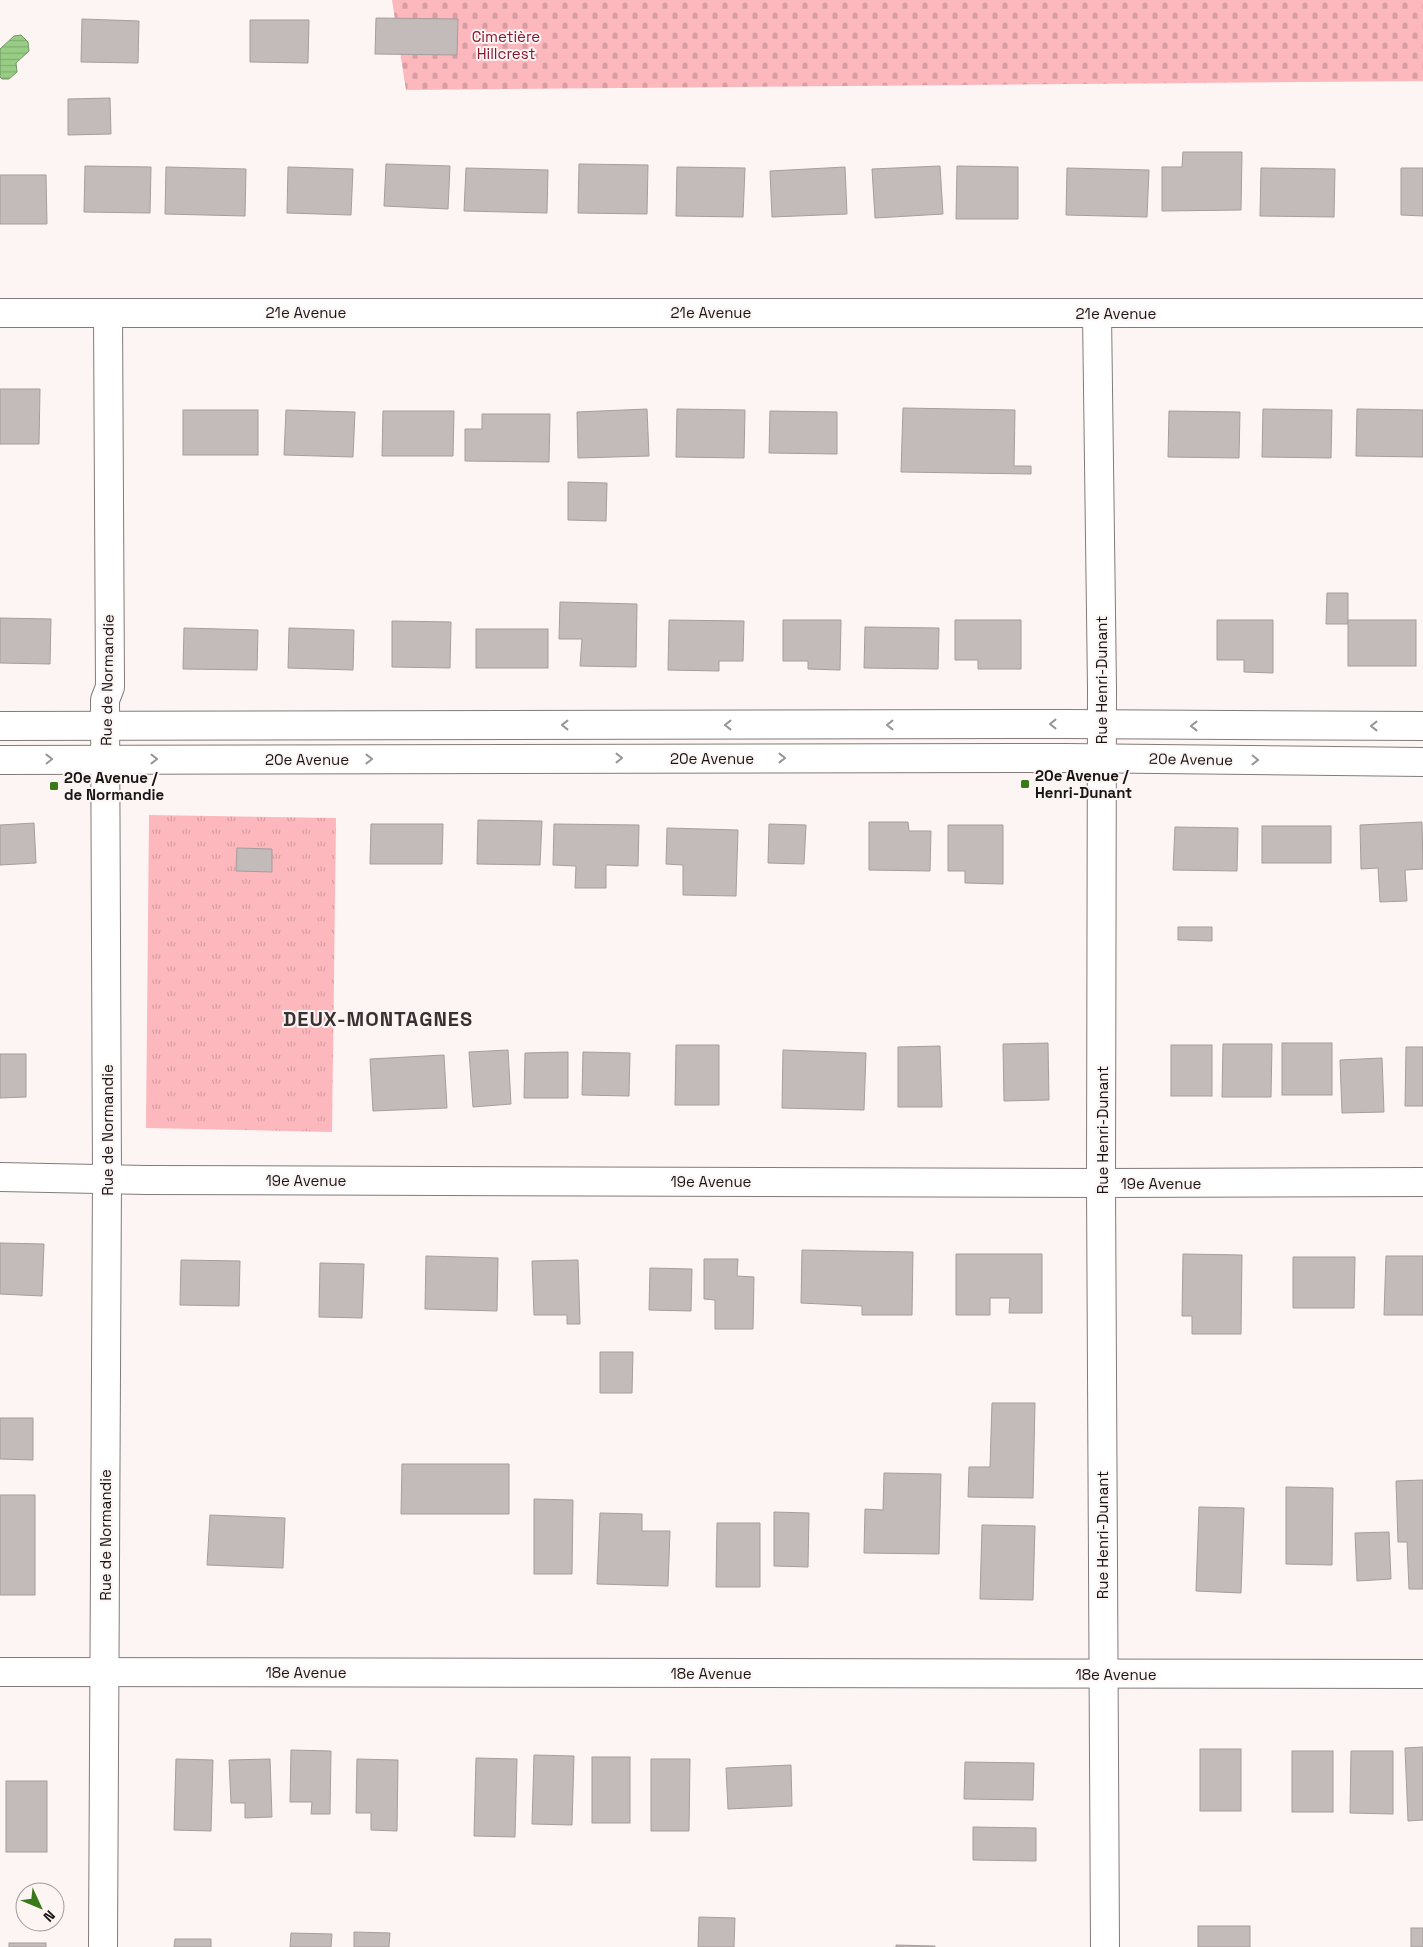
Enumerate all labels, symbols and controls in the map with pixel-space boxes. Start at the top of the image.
park label: Cimetière Hillcrest [472,27,540,63]
street label: 21e Avenue [266,303,347,322]
street label: 21e Avenue [671,303,752,322]
street label: 21e Avenue [1076,304,1157,323]
street label: Rue de Normandie [96,614,118,746]
street label: Rue Henri-Dunant [1092,616,1111,744]
one-way arrow [1048,719,1056,729]
one-way arrow [561,720,568,730]
one-way arrow [723,720,731,730]
one-way arrow [886,720,894,730]
one-way arrow [1190,721,1198,731]
one-way arrow [1370,721,1378,731]
street label: 20e Avenue [670,749,754,768]
street label: 20e Avenue [1149,749,1233,769]
street label: 20e Avenue [265,750,349,769]
one-way arrow [616,753,624,763]
one-way arrow [778,753,786,763]
one-way arrow [45,754,53,764]
one-way arrow [151,754,159,764]
one-way arrow [366,754,374,764]
one-way arrow [1252,755,1259,765]
place label: 20e Avenue / Henri-Dunant [1035,766,1132,802]
place label: 20e Avenue / de Normandie [64,768,164,804]
marker: 20e Avenue / Henri-Dunant [1019,778,1031,790]
marker: 20e Avenue / de Normandie [48,780,60,792]
district label: DEUX-MONTAGNES [283,1006,473,1032]
street label: Rue de Normandie [98,1064,117,1196]
street label: Rue Henri-Dunant [1093,1066,1112,1194]
street label: 19e Avenue [266,1171,347,1190]
street label: 19e Avenue [671,1172,752,1191]
street label: 19e Avenue [1121,1174,1202,1193]
street label: Rue de Normandie [96,1469,115,1601]
street label: Rue Henri-Dunant [1093,1471,1112,1599]
street label: 18e Avenue [265,1663,347,1682]
street label: 18e Avenue [670,1664,752,1683]
street label: 18e Avenue [1075,1665,1157,1684]
north arrow [15,1882,65,1932]
text: N [40,1906,59,1926]

